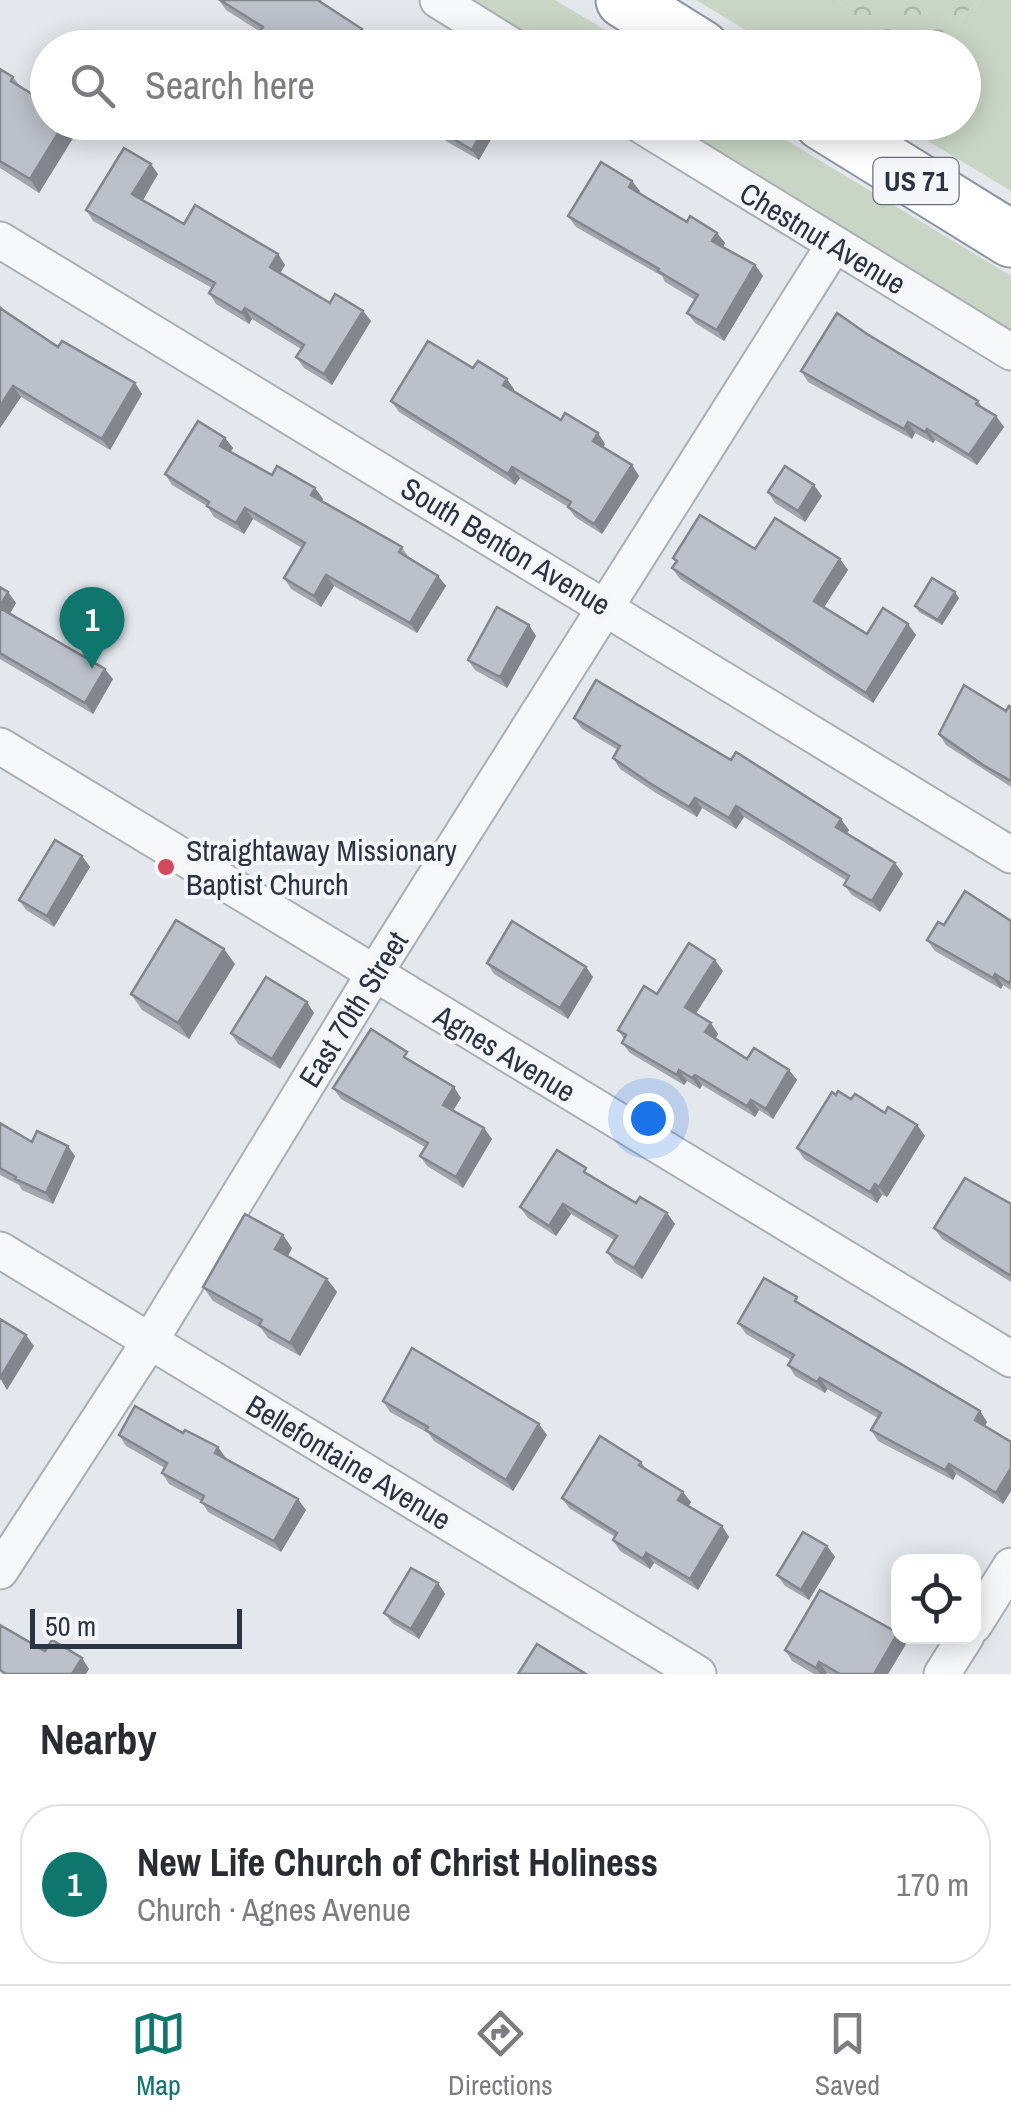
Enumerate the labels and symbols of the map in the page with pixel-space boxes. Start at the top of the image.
road number: US 71 [874,158,958,204]
street label: Chestnut Avenue [733,173,913,303]
street label: South Benton Avenue [394,468,618,624]
pin: 1 [59,586,124,669]
place label: Straightaway Missionary Baptist Church [186,830,457,904]
marker: Straightaway Missionary Baptist Church [155,856,177,878]
street label: East 70th Street [289,923,417,1094]
street label: Agnes Avenue [426,995,583,1111]
your location [623,1093,674,1144]
street label: Bellefontaine Avenue [239,1385,459,1539]
scale bar [30,1604,242,1648]

